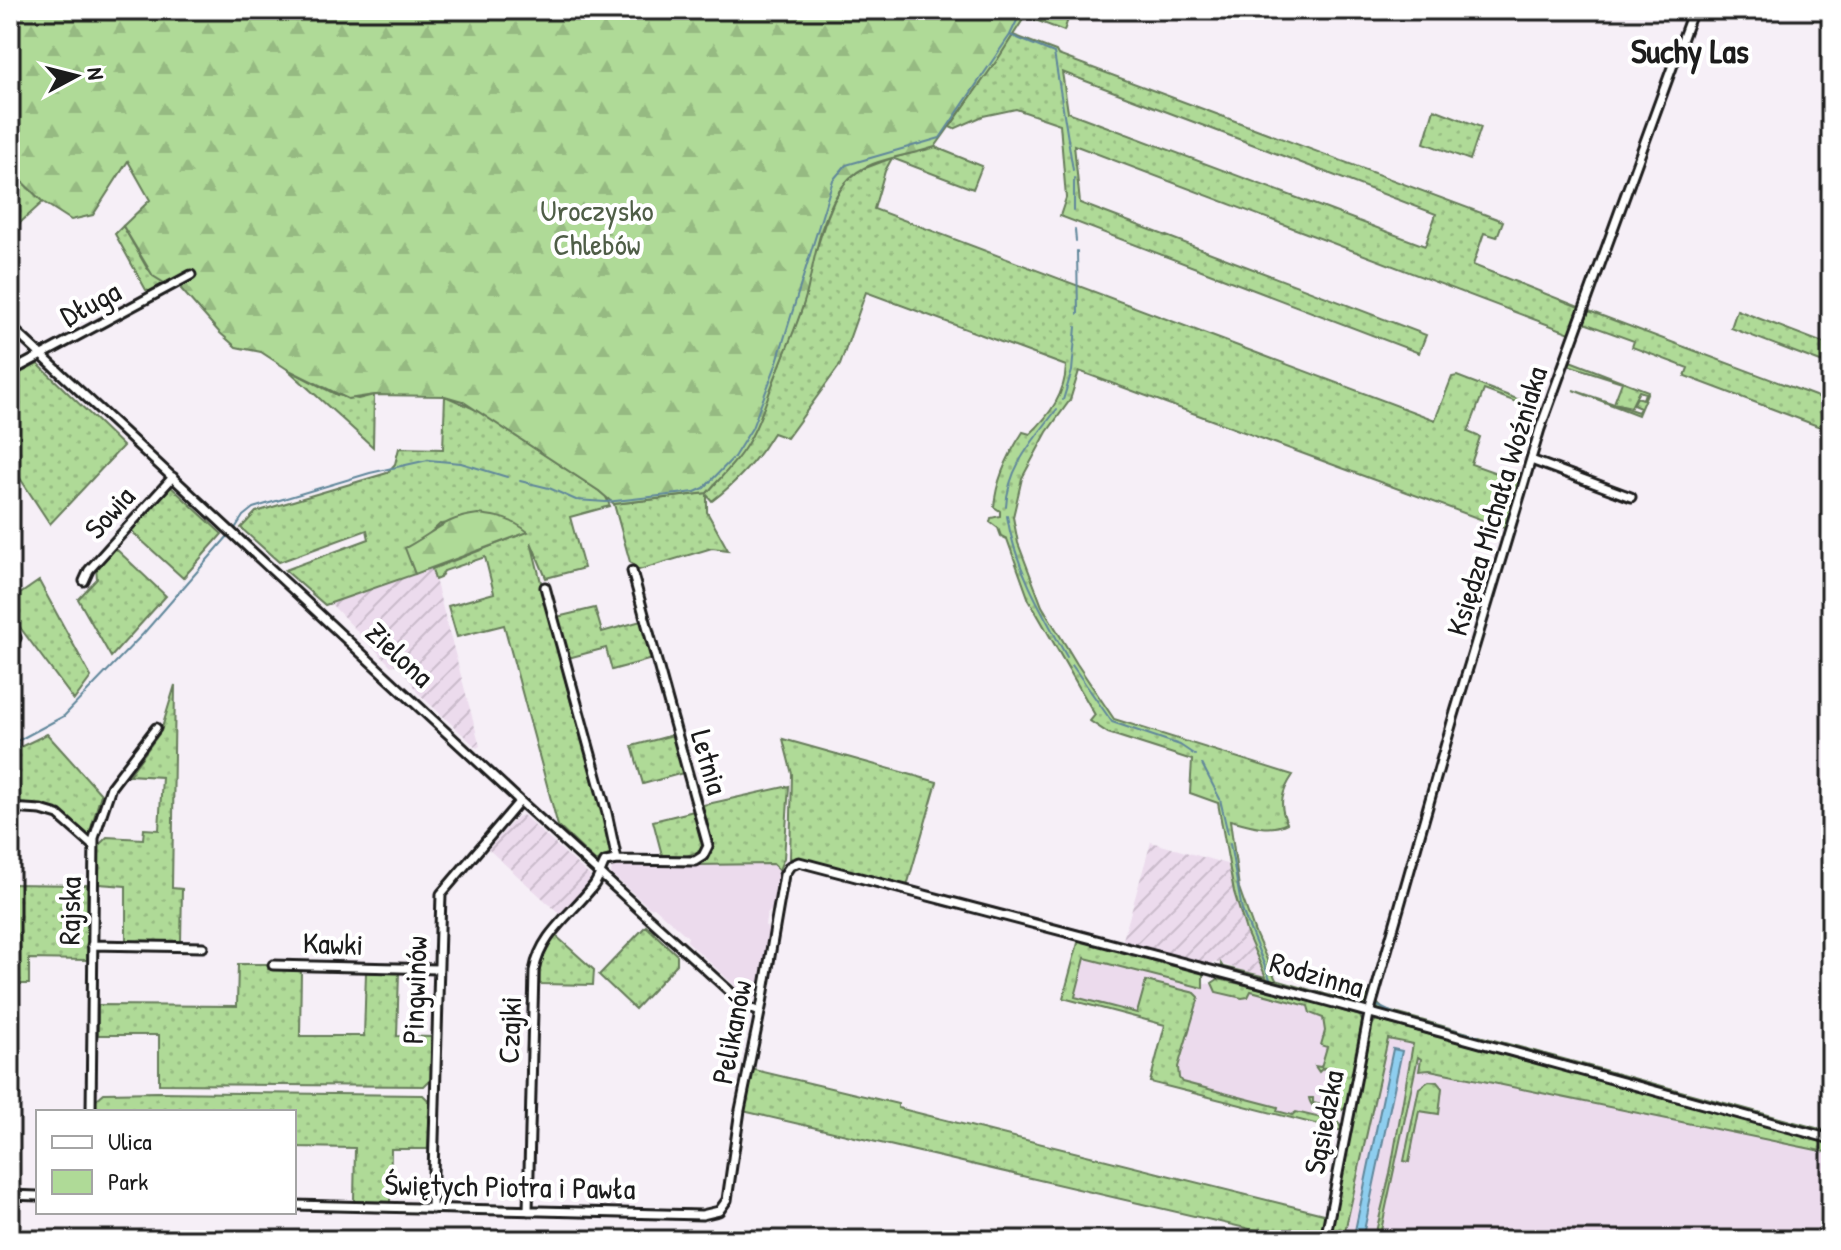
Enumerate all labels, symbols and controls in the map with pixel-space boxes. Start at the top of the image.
district label: Suchy Las [1631,28,1749,75]
north arrow [36,36,116,116]
text: N [80,66,111,81]
park label: Uroczysko Chlebów [540,190,654,264]
street label: Długa [53,270,127,335]
street label: Księdza Michała Woźniaka [1436,361,1556,640]
street label: Sowia [75,477,144,547]
street label: Zielona [357,612,443,696]
street label: Letnia [682,725,738,799]
street label: Rajska [48,876,90,945]
street label: Kawki [302,922,364,964]
street label: Pingwinów [392,935,436,1045]
street label: Rodzinna [1265,942,1369,1006]
street label: Pelikanów [701,977,761,1087]
street label: Czajki [488,996,530,1064]
street label: Sąsiedzka [1293,1067,1353,1177]
legend [36,1110,296,1214]
text: Ulica [108,1125,152,1157]
street label: Świętych Piotra i Pawła [384,1164,636,1208]
text: Park [108,1165,148,1197]

